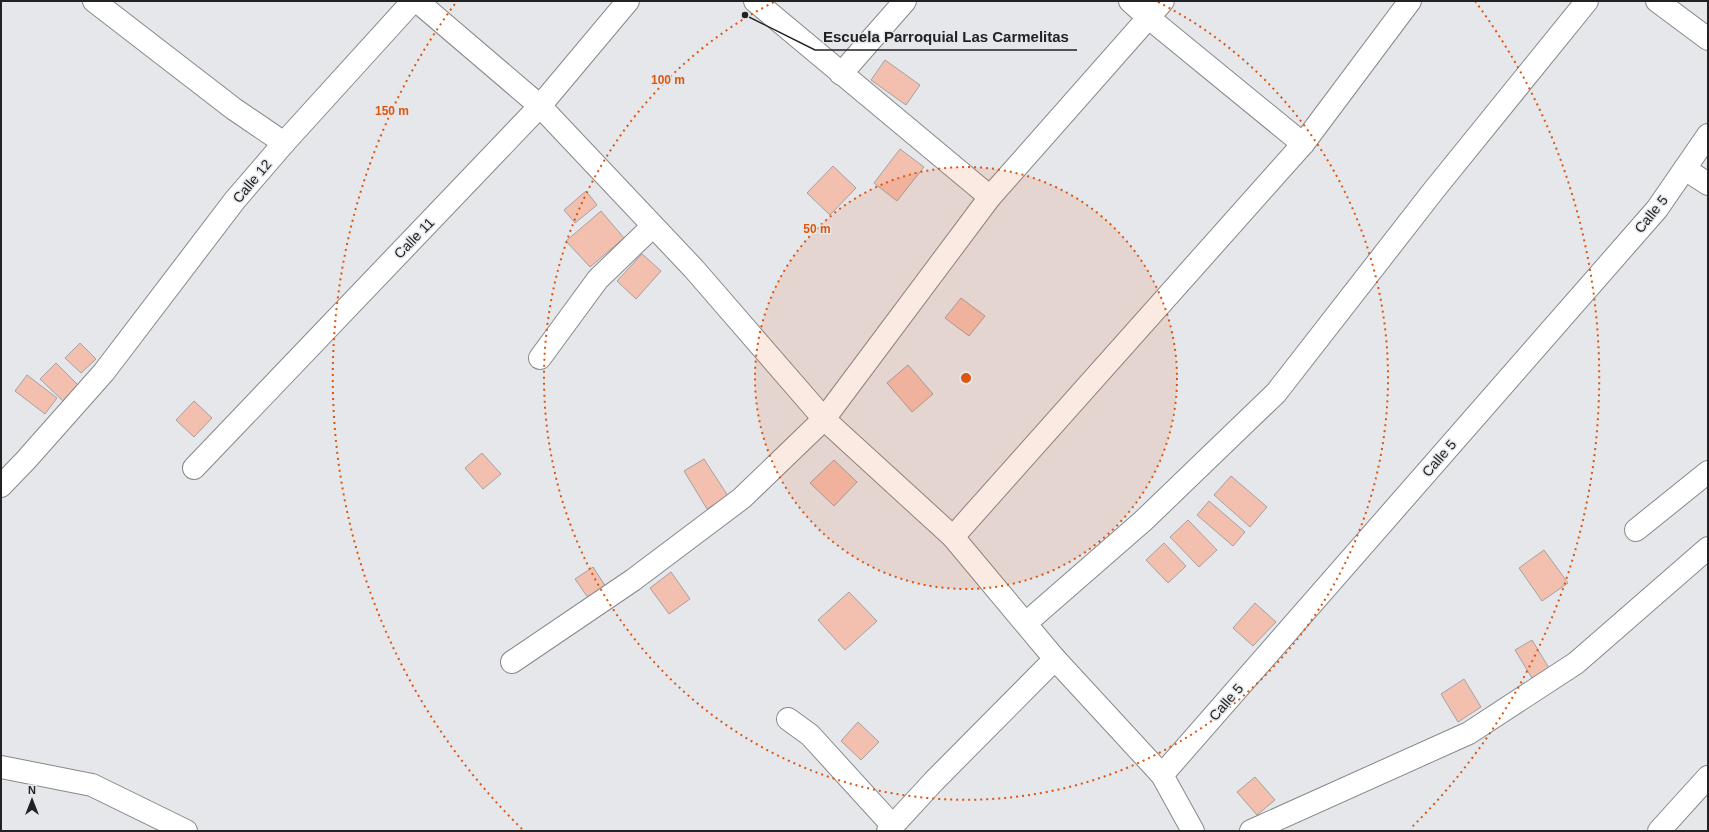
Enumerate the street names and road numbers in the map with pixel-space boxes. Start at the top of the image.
street label: Calle 12 [229,156,275,206]
street label: Calle 5 [1631,192,1671,236]
street label: Calle 11 [391,214,437,262]
street label: Calle 5 [1419,436,1459,480]
street label: Calle 5 [1206,680,1246,724]

